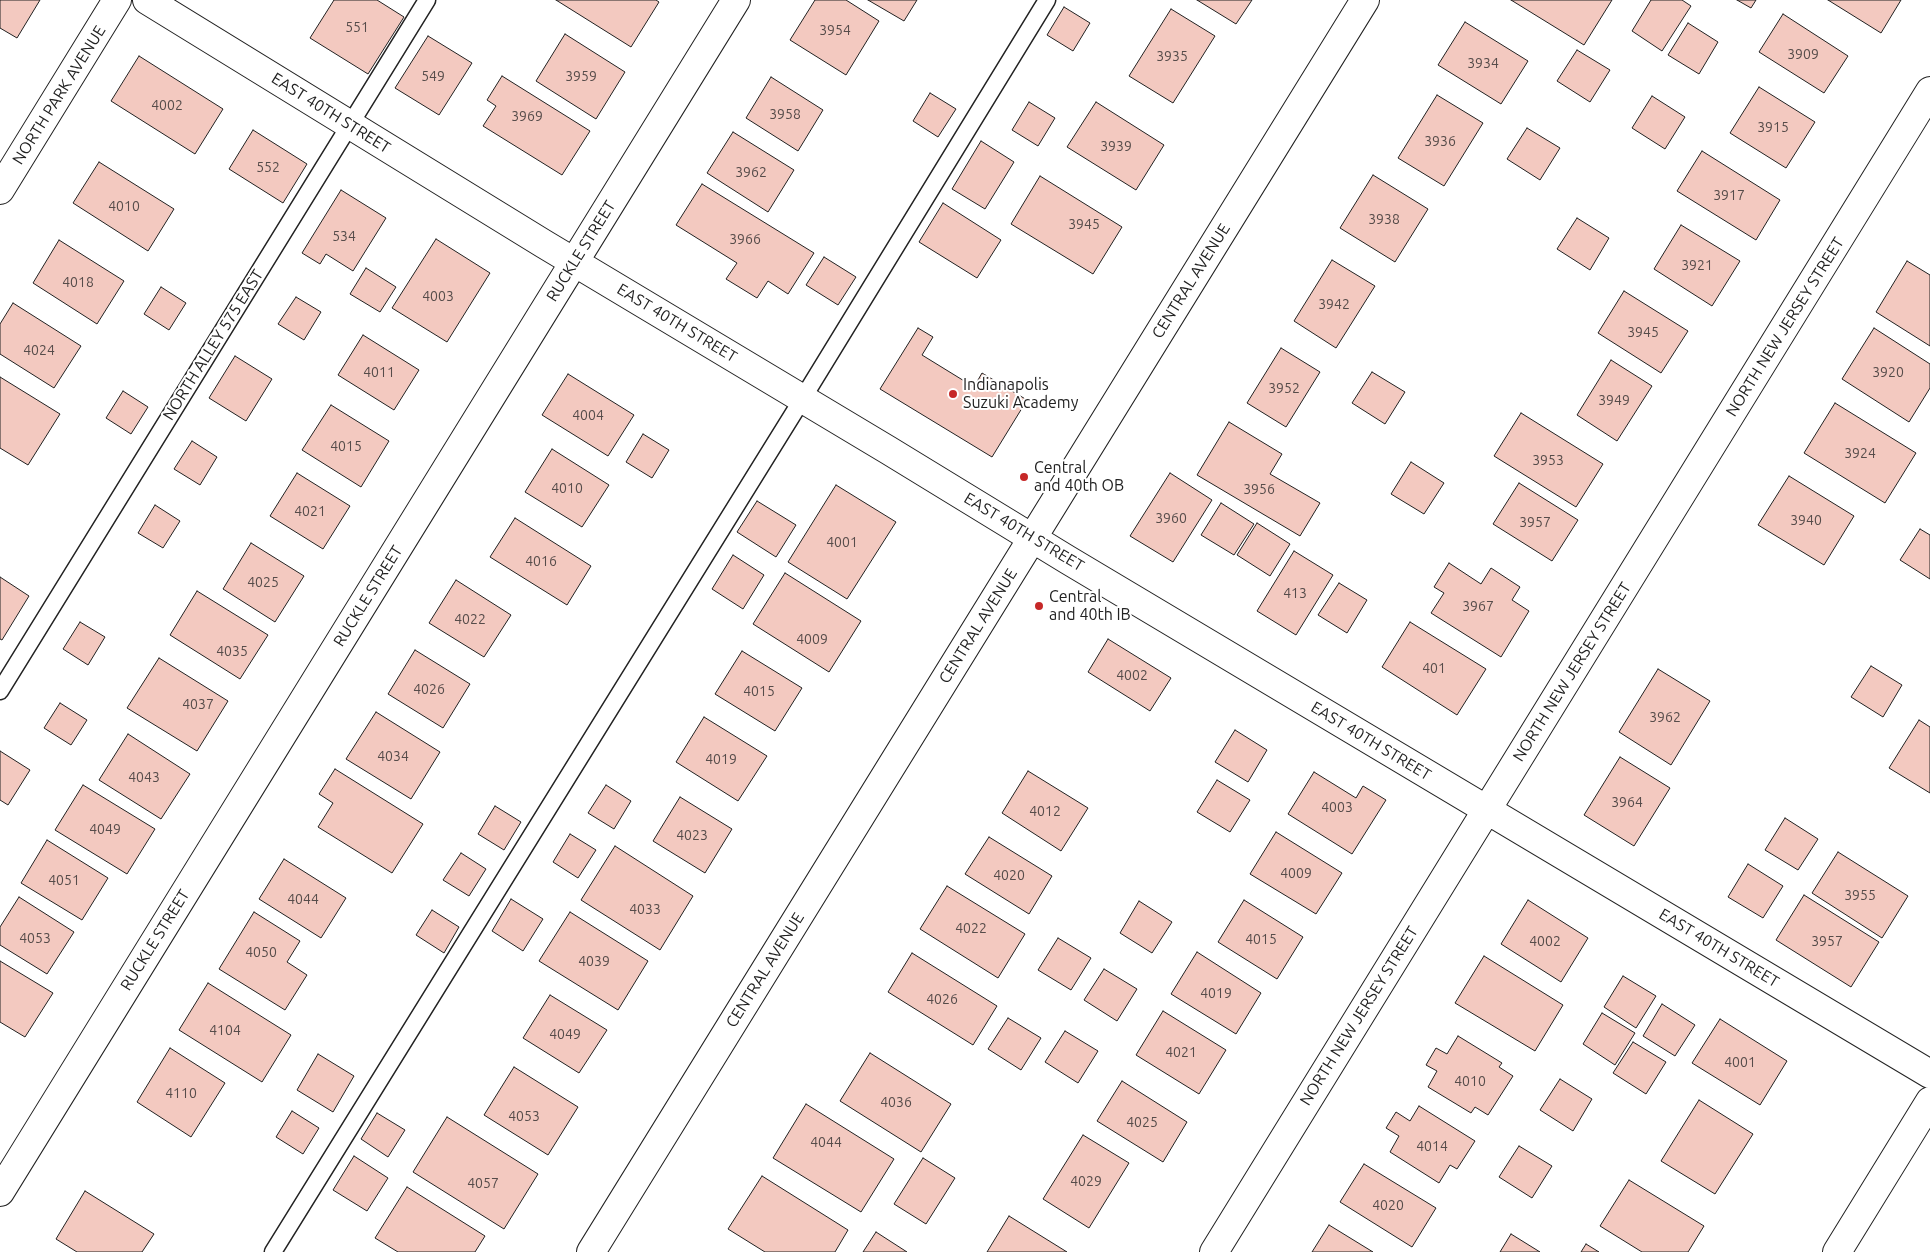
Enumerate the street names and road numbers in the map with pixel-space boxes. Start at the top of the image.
street label: NORTH PARK AVENUE [8,22,110,168]
street label: EAST 40TH STREET [268,69,394,157]
street label: RUCKLE STREET [542,197,620,305]
street label: CENTRAL AVENUE [1148,220,1234,342]
street label: NORTH NEW JERSEY STREET [1722,234,1848,420]
street label: NORTH ALLEY 575 EAST [159,266,267,424]
street label: EAST 40TH STREET [614,280,740,366]
street label: EAST 40TH STREET [961,489,1087,575]
street label: RUCKLE STREET [329,542,407,650]
street label: CENTRAL AVENUE [935,565,1021,687]
street label: NORTH NEW JERSEY STREET [1509,579,1635,765]
street label: EAST 40TH STREET [1308,698,1434,784]
street label: RUCKLE STREET [116,886,194,994]
street label: EAST 40TH STREET [1656,905,1782,991]
street label: CENTRAL AVENUE [722,909,808,1031]
street label: NORTH NEW JERSEY STREET [1296,923,1422,1109]

